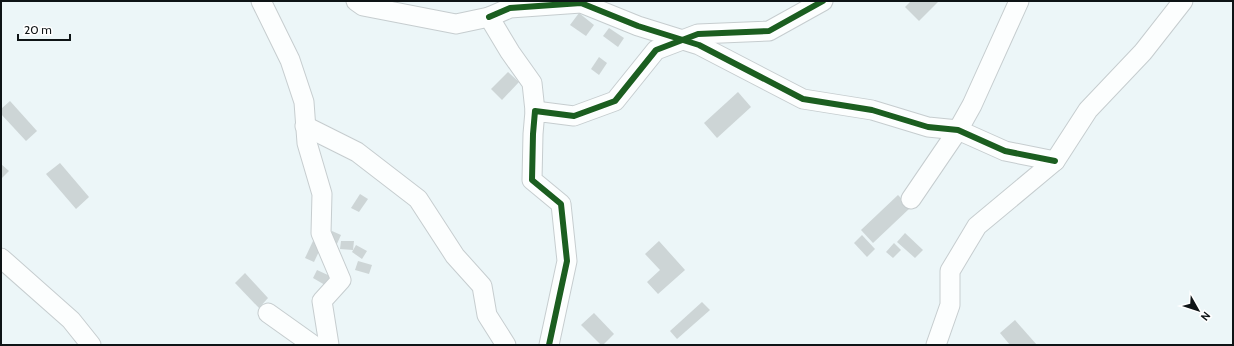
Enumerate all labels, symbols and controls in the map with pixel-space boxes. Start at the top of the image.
scale bar [18,16,70,42]
text: 20 m [24,22,52,37]
north arrow [1178,290,1218,330]
text: N [1198,309,1214,324]

